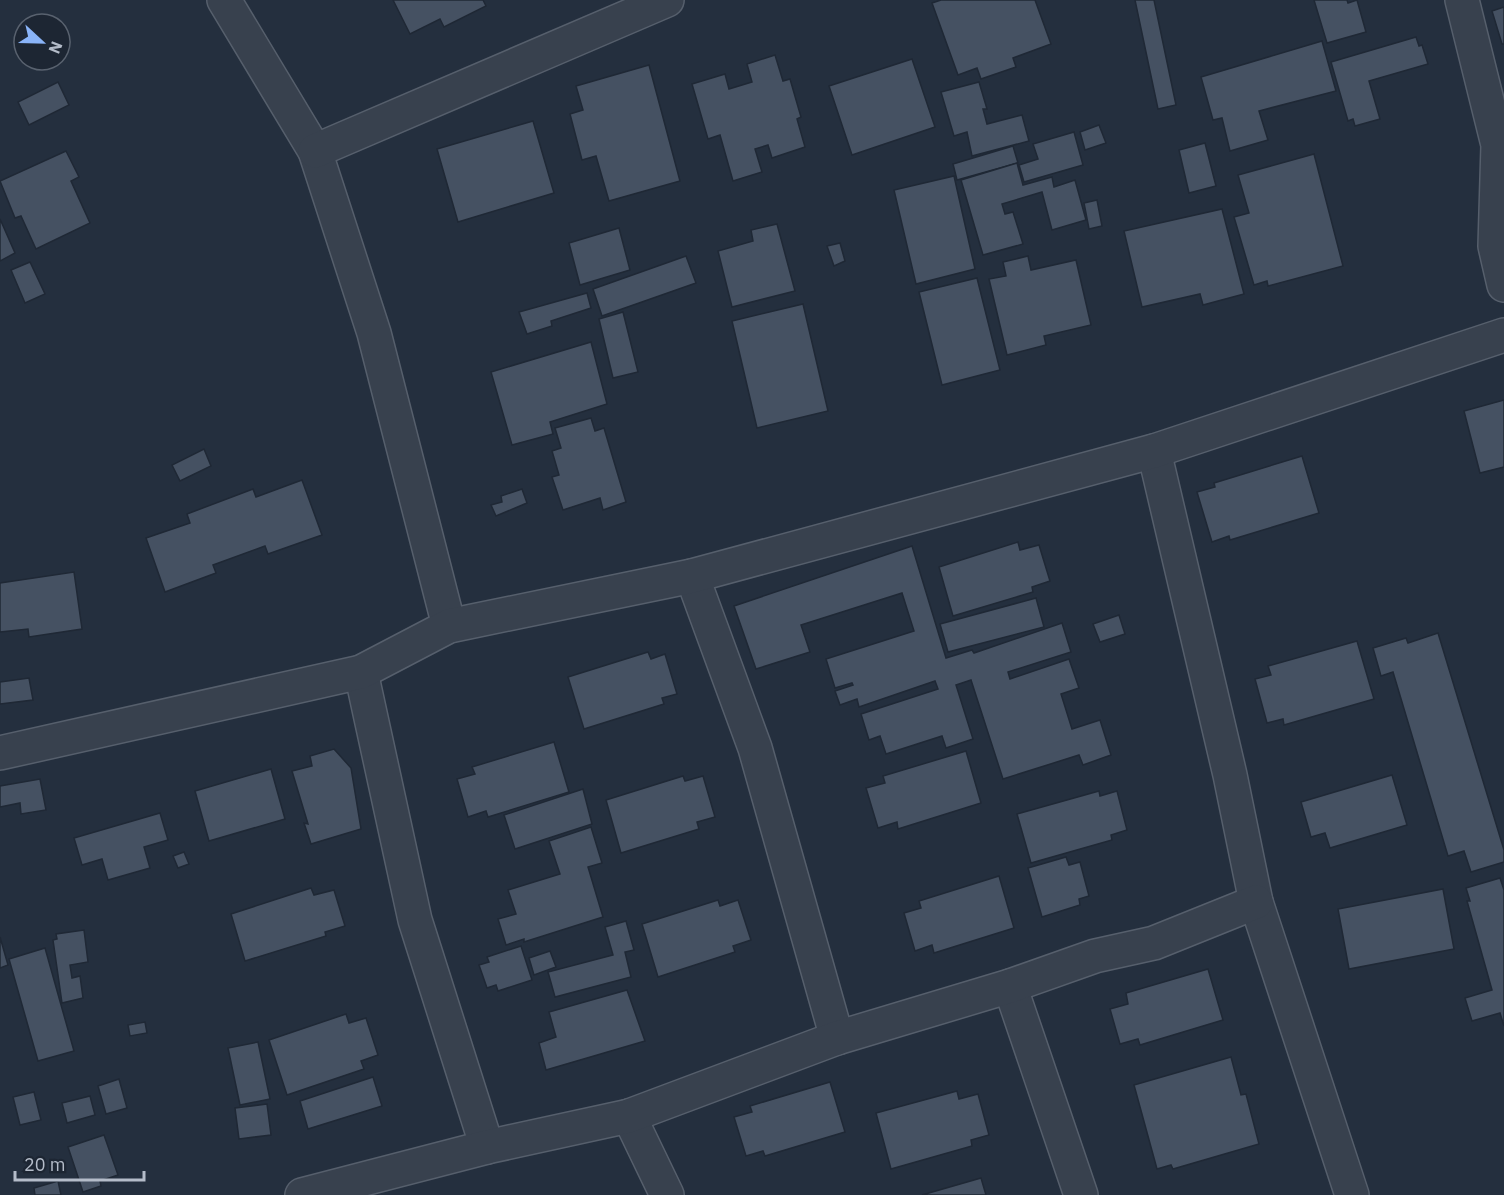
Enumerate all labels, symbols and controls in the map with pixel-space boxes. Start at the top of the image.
north arrow [12,12,72,72]
text: N [44,38,67,57]
scale bar [15,1144,144,1182]
text: 20 m [24,1153,66,1176]

